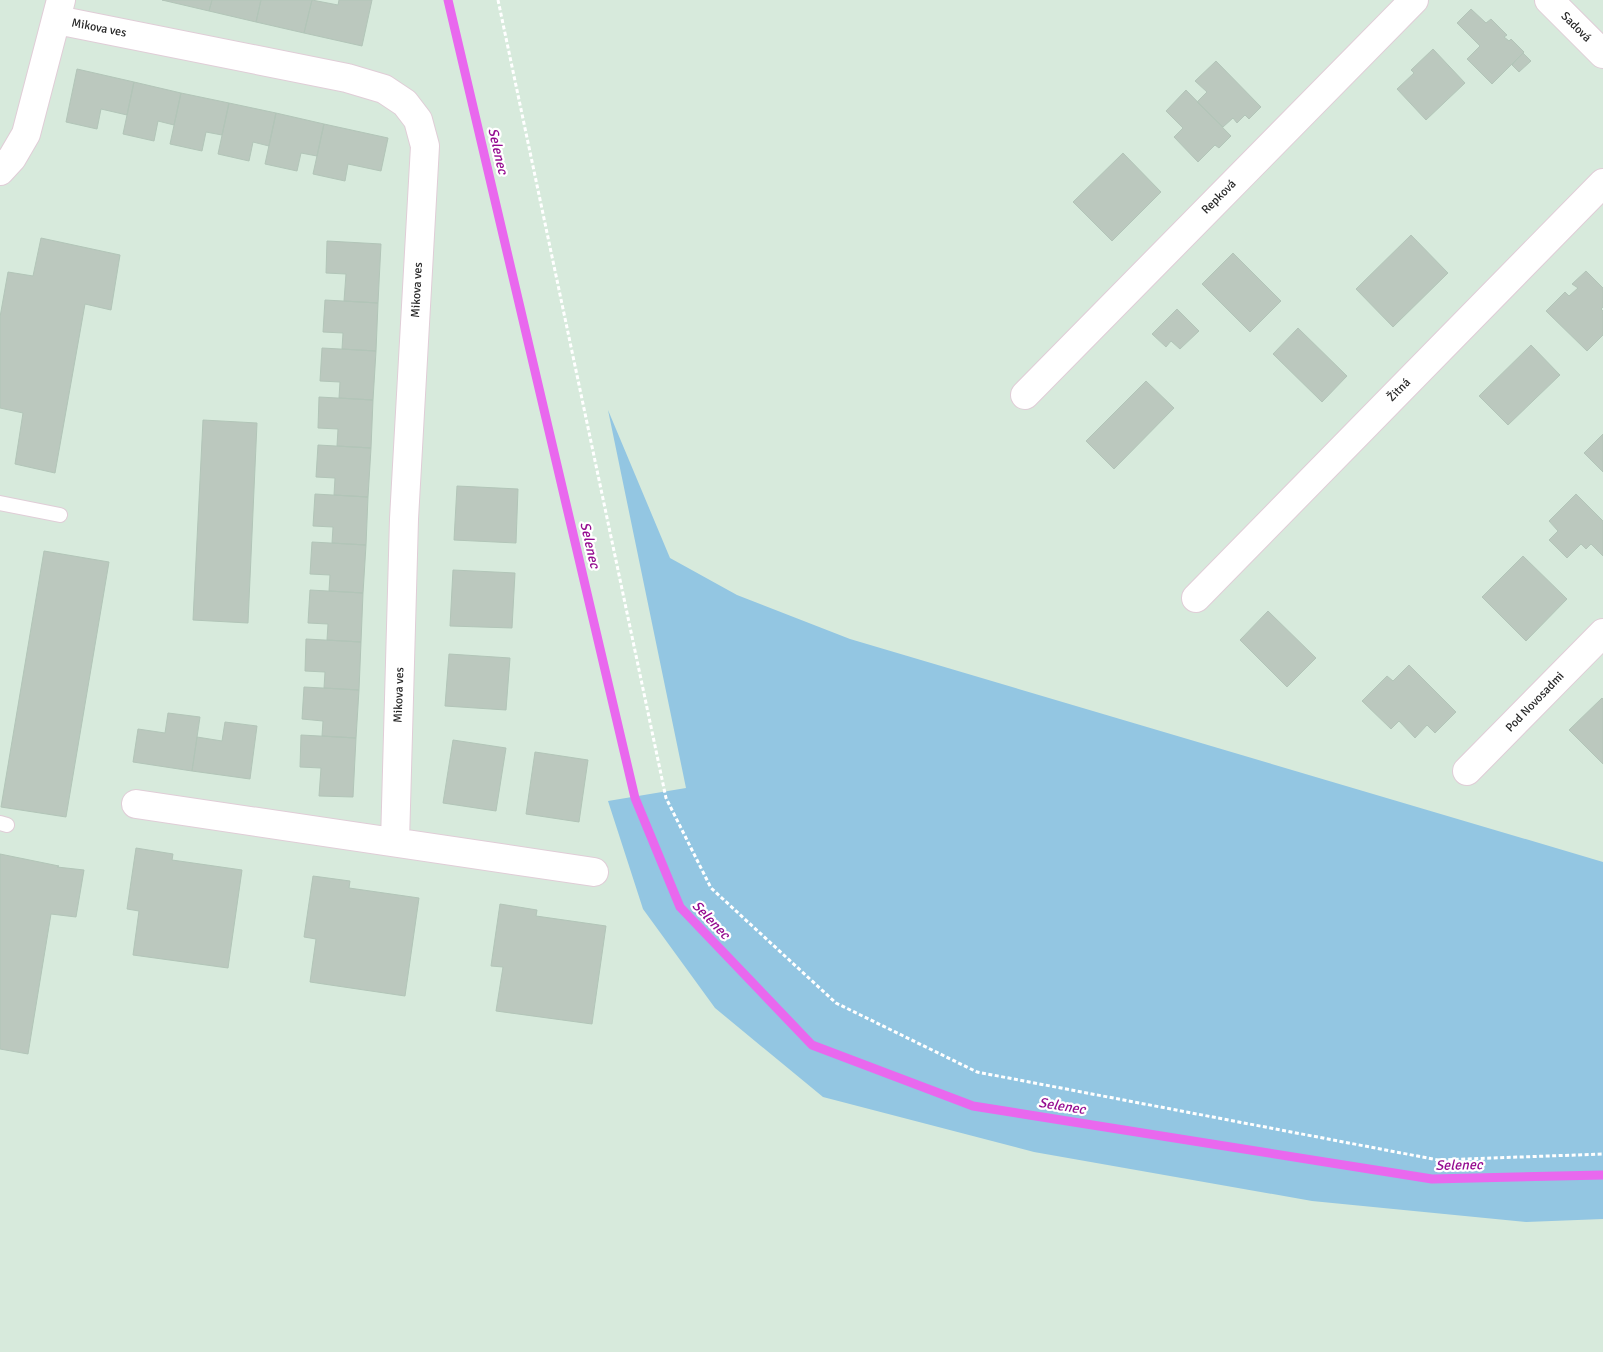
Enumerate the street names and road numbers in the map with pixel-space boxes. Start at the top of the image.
street label: Sadová [1558,9,1594,45]
street label: Mikova ves [70,15,128,41]
street label: Repková [1199,177,1239,217]
street label: Mikova ves [408,262,426,318]
street label: Žitná [1384,375,1414,405]
street label: Mikova ves [391,667,407,723]
street label: Pod Novosadmi [1503,669,1567,735]

